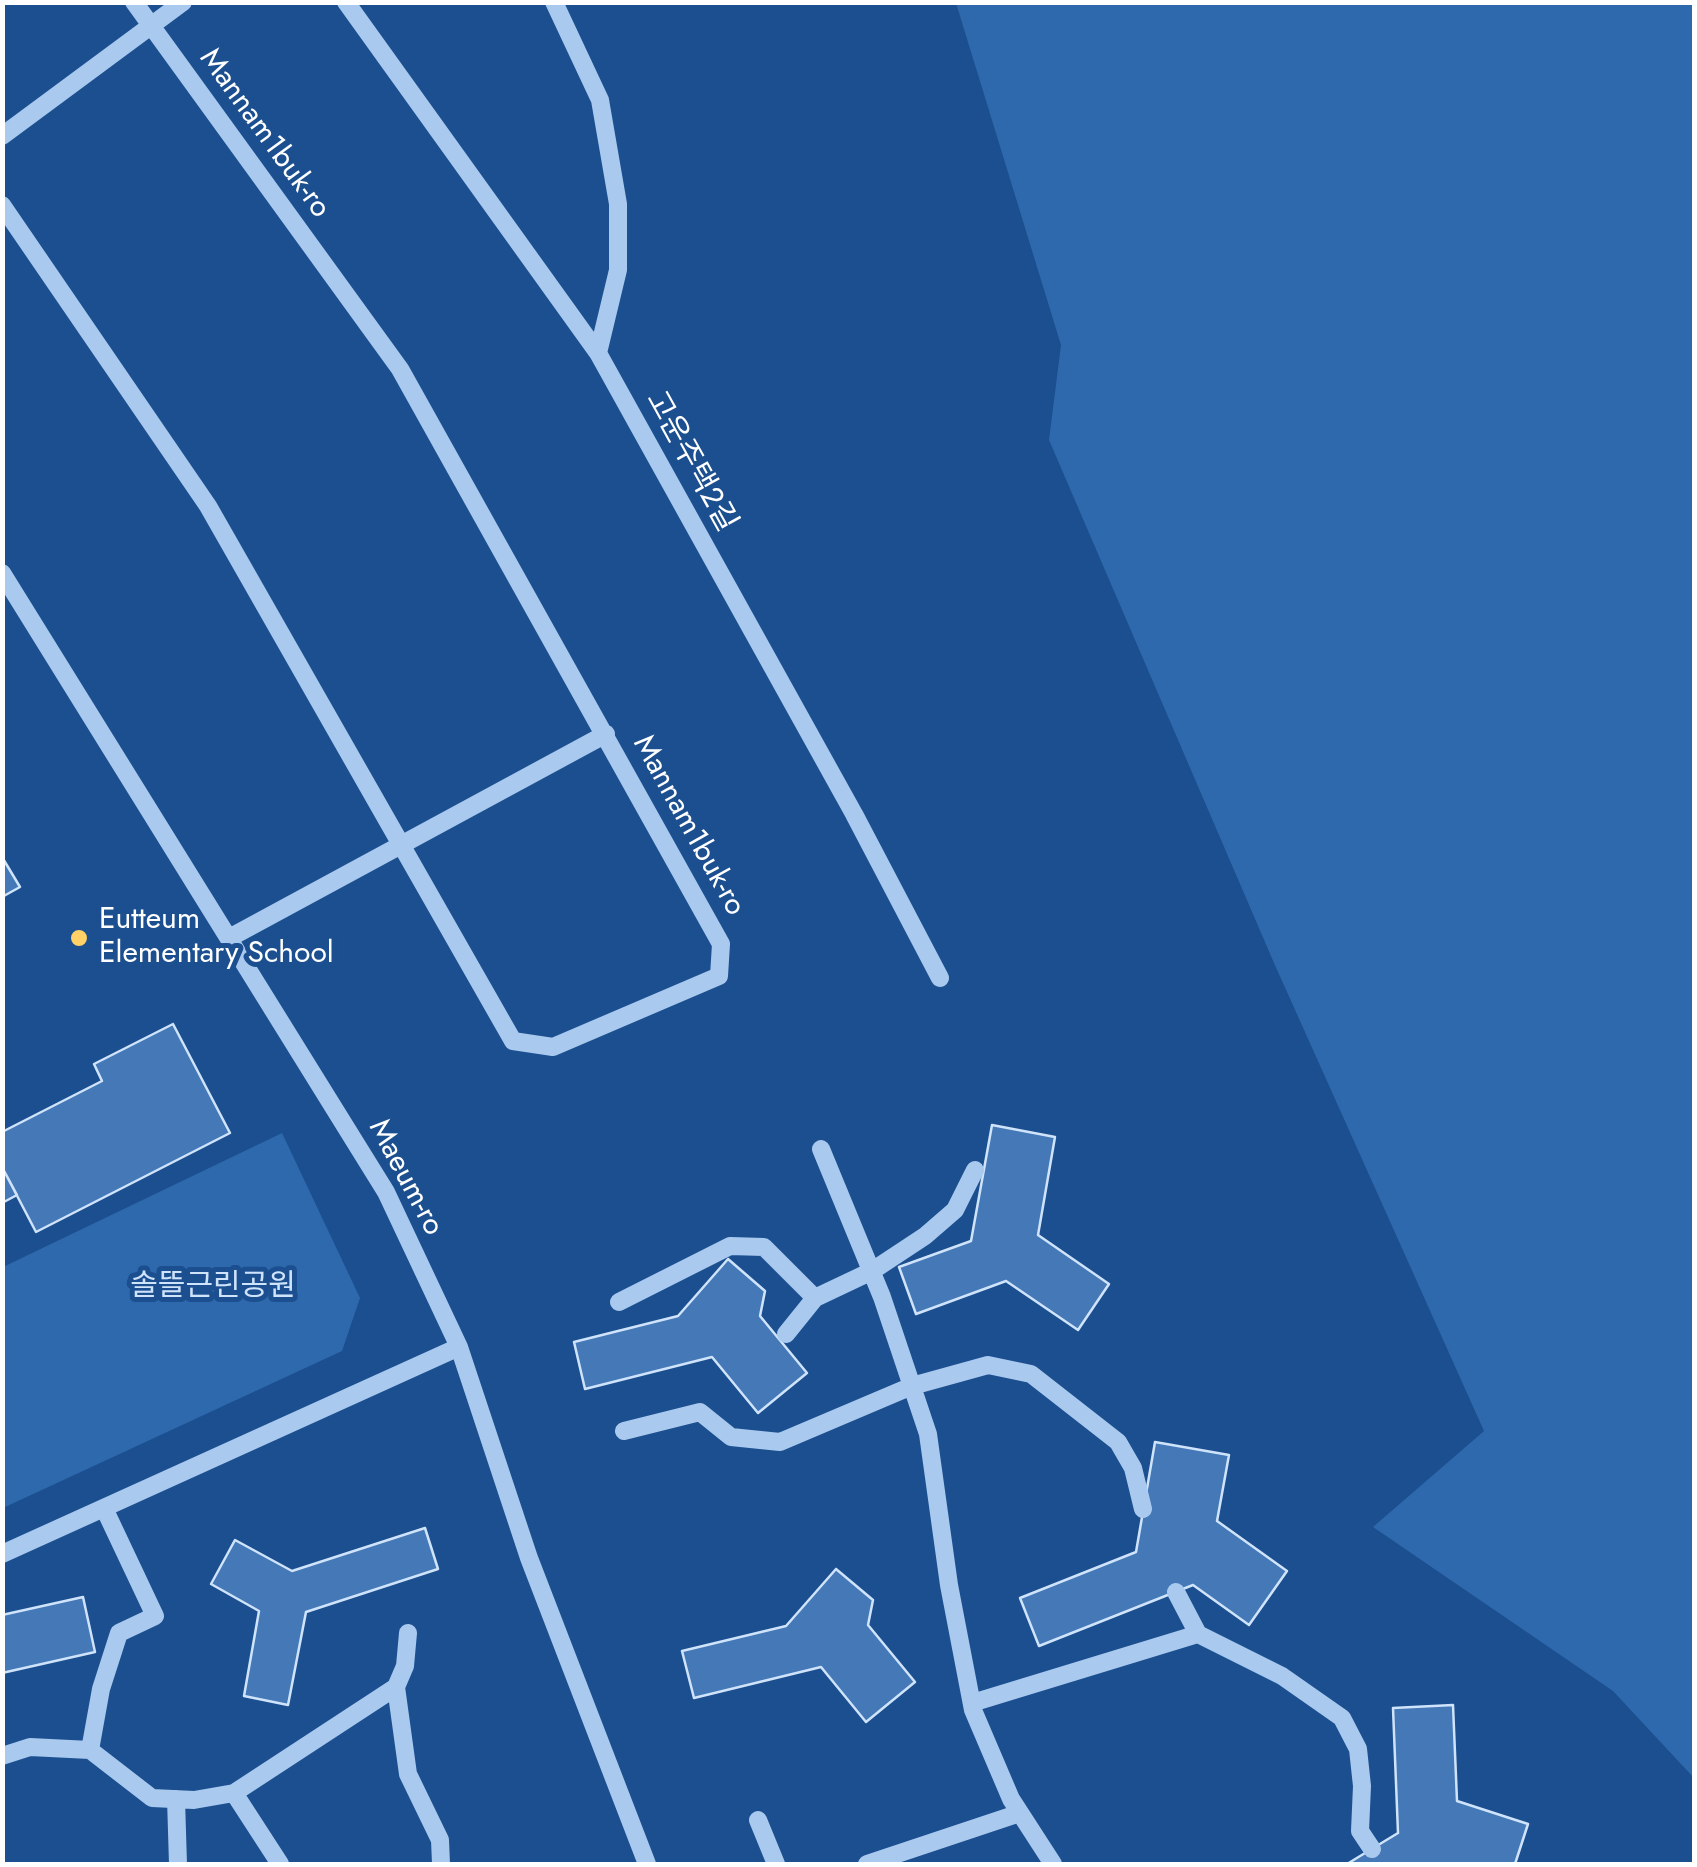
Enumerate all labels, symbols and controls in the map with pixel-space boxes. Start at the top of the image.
street label: Mannam1buk-ro [191,42,337,226]
street label: 고운주택2길 [637,385,743,539]
street label: Mannam1buk-ro [624,730,752,922]
place label: Eutteum Elementary School [99,903,334,974]
marker: Eutteum Elementary School [68,927,90,949]
street label: Maeum-ro [360,1114,450,1242]
park label: 솔뜰근린공원 [130,1270,296,1306]

